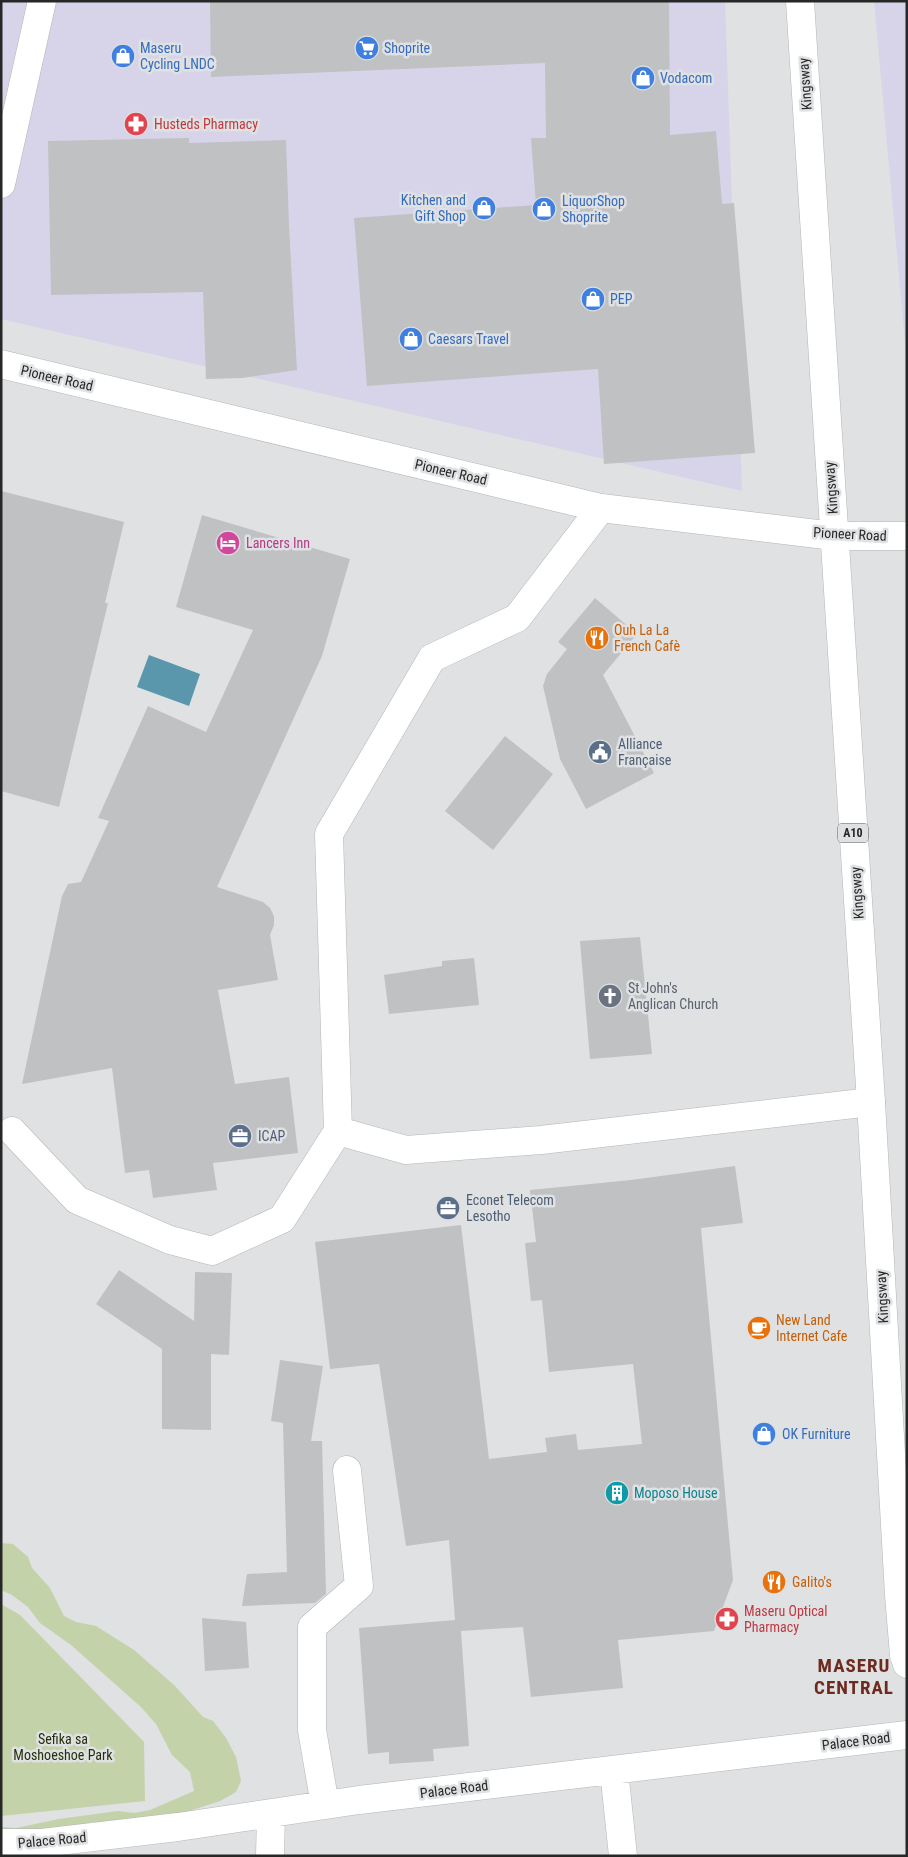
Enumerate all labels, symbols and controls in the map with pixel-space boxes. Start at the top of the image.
supermarket icon: Shoprite [354,35,380,61]
place label: Maseru Cycling LNDC [140,40,215,72]
place label: Shoprite [384,40,431,56]
shop icon: Maseru Cycling LNDC [110,43,136,69]
street label: Kingsway [795,57,815,111]
shop icon: Vodacom [630,65,656,91]
place label: Vodacom [660,70,712,86]
pharmacy icon: Husteds Pharmacy [123,111,149,137]
place label: Husteds Pharmacy [154,116,258,132]
place label: Kitchen and Gift Shop [401,192,466,224]
place label: LiquorShop Shoprite [562,193,625,225]
shop icon: Kitchen and Gift Shop [471,195,497,221]
shop icon: LiquorShop Shoprite [531,196,557,222]
shop icon: PEP [580,286,606,312]
place label: PEP [610,291,633,307]
shop icon: Caesars Travel [398,326,424,352]
place label: Caesars Travel [428,331,509,347]
street label: Pioneer Road [19,362,95,394]
street label: Pioneer Road [413,456,489,488]
street label: Kingsway [821,461,841,515]
street label: Pioneer Road [813,524,887,544]
hotel icon: Lancers Inn [215,530,241,556]
place label: Lancers Inn [246,535,310,551]
place label: Ouh La La French Cafè [614,622,680,654]
restaurant icon: Ouh La La French Cafè [584,625,610,651]
place label: Alliance Française [618,736,672,768]
public building icon: Alliance Française [587,739,613,765]
road number: A10 [838,824,868,842]
street label: Kingsway [847,866,867,920]
place label: St John's Anglican Church [628,980,718,1012]
church icon: St John's Anglican Church [597,983,623,1009]
office icon: ICAP [227,1123,253,1149]
place label: ICAP [258,1128,286,1144]
place label: Econet Telecom Lesotho [466,1192,554,1224]
office icon: Econet Telecom Lesotho [435,1195,461,1221]
street label: Kingsway [873,1270,891,1324]
place label: New Land Internet Cafe [776,1312,848,1344]
cafe icon: New Land Internet Cafe [746,1315,772,1341]
shop icon: OK Furniture [751,1421,777,1447]
place label: OK Furniture [782,1426,851,1442]
building icon: Moposo House [604,1480,630,1506]
place label: Moposo House [634,1485,718,1501]
restaurant icon: Galito's [761,1569,787,1595]
place label: Galito's [792,1574,832,1590]
place label: Maseru Optical Pharmacy [744,1603,828,1635]
pharmacy icon: Maseru Optical Pharmacy [714,1606,740,1632]
district label: MASERU CENTRAL [814,1654,894,1699]
street label: Palace Road [821,1729,891,1753]
park label: Sefika sa Moshoeshoe Park [13,1731,113,1763]
street label: Palace Road [419,1777,489,1801]
street label: Palace Road [17,1829,87,1851]

